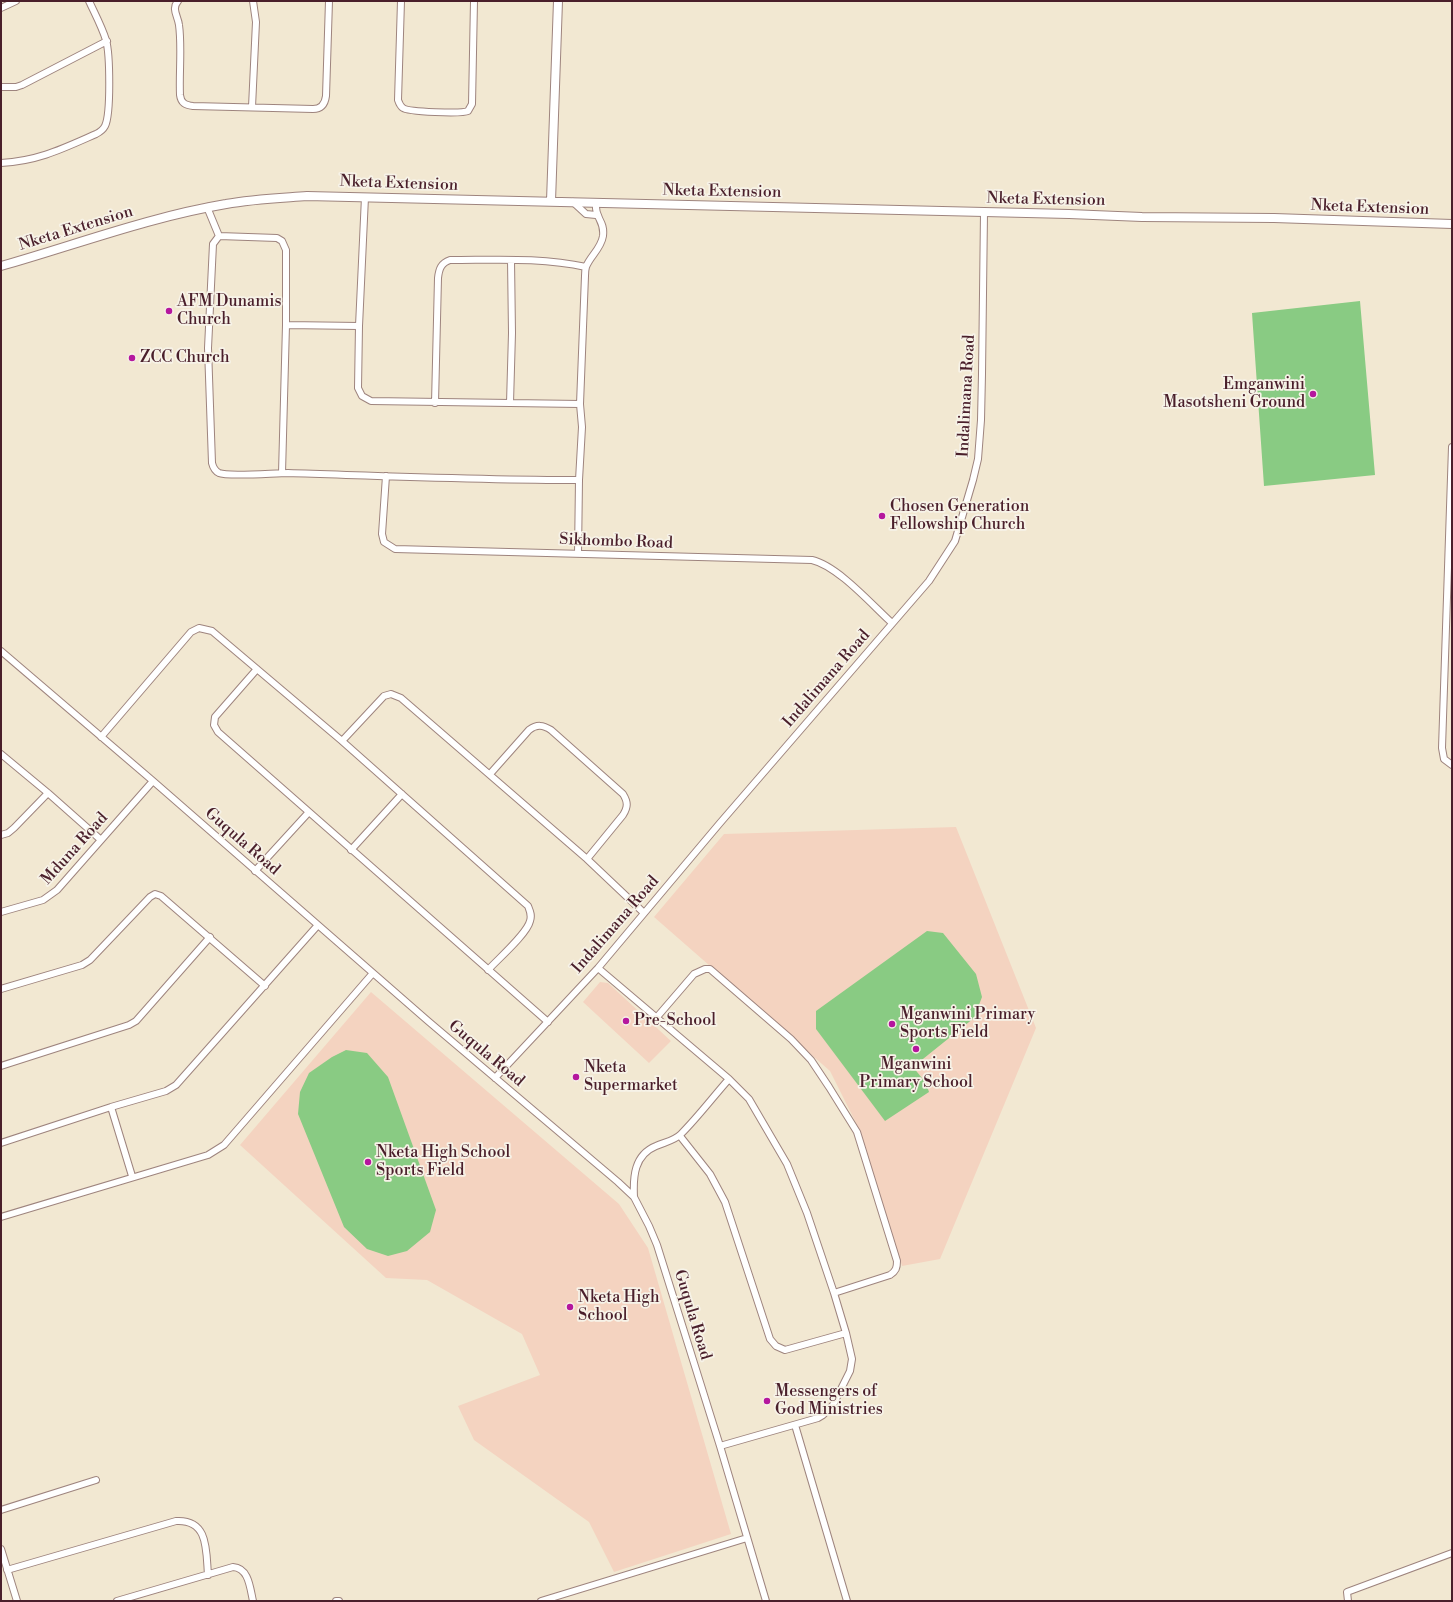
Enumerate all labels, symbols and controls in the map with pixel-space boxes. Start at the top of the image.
street label: Nketa Extension [339,172,459,196]
street label: Nketa Extension [663,181,781,203]
street label: Nketa Extension [987,189,1105,211]
street label: Nketa Extension [1310,196,1430,220]
street label: Nketa Extension [16,202,136,256]
place label: AFM Dunamis Church [177,292,281,330]
marker: AFM Dunamis Church [164,306,174,316]
street label: Indalimana Road [954,334,980,458]
place label: ZCC Church [140,348,229,368]
marker: ZCC Church [127,353,137,363]
place label: Emganwini Masotsheni Ground [1163,375,1305,413]
marker: Emganwini Masotsheni Ground [1308,389,1318,399]
place label: Chosen Generation Fellowship Church [890,497,1029,535]
marker: Chosen Generation Fellowship Church [877,511,887,521]
street label: Sikhombo Road [559,530,673,554]
street label: Indalimana Road [779,626,875,732]
street label: Guqula Road [201,804,283,880]
street label: Mduna Road [38,809,112,889]
street label: Indalimana Road [568,872,664,978]
place label: Mganwini Primary Sports Field [900,1005,1035,1043]
place label: Pre-School [634,1011,716,1031]
marker: Pre-School [621,1016,631,1026]
street label: Guqula Road [444,1017,528,1091]
marker: Mganwini Primary Sports Field [887,1019,897,1029]
marker: Mganwini Primary School [911,1044,921,1054]
place label: Mganwini Primary School [859,1055,973,1093]
place label: Nketa Supermarket [584,1058,678,1096]
marker: Nketa Supermarket [571,1072,581,1082]
place label: Nketa High School Sports Field [376,1143,510,1181]
marker: Nketa High School Sports Field [363,1157,373,1167]
street label: Guqula Road [669,1268,715,1362]
place label: Nketa High School [578,1288,659,1326]
marker: Nketa High School [565,1302,575,1312]
place label: Messengers of God Ministries [775,1382,883,1420]
marker: Messengers of God Ministries [762,1396,772,1406]

